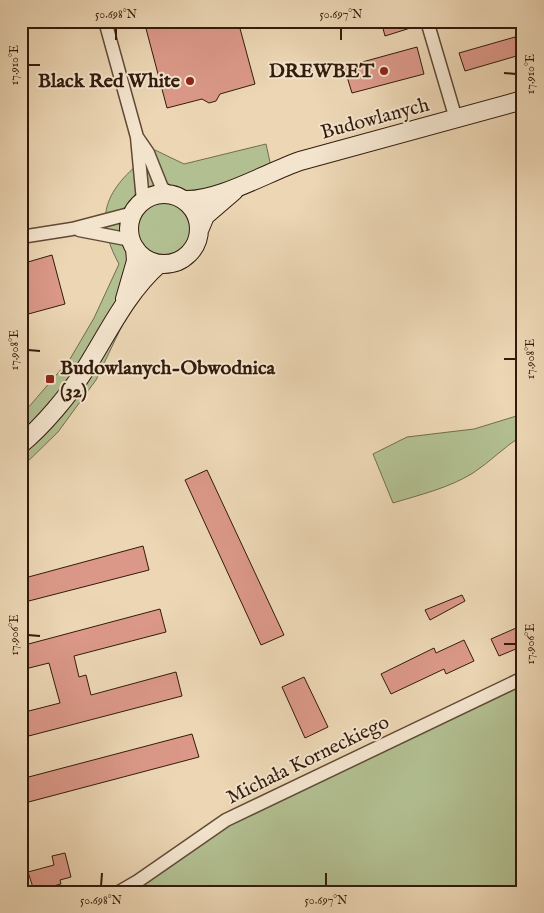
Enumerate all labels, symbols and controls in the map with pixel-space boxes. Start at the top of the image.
text: 50.698°N [95,7,138,22]
text: 50.697°N [320,7,363,22]
text: 17.910°E [7,45,22,85]
text: 17.910°E [523,54,538,94]
place label: DREWBET [269,59,374,84]
marker: DREWBET [378,65,390,77]
place label: Black Red White [38,69,181,94]
marker: Black Red White [184,75,196,87]
street label: Budowlanych [318,92,432,145]
text: 17.908°E [7,330,22,370]
text: 17.908°E [523,339,538,379]
place label: Budowlanych-Obwodnica (32) [60,356,276,404]
marker: Budowlanych-Obwodnica (32) [44,373,56,385]
text: 17.906°E [7,615,22,655]
text: 17.906°E [523,624,538,664]
street label: Michała Korneckiego [223,710,394,810]
text: 50.698°N [80,893,123,908]
text: 50.697°N [305,893,348,908]

